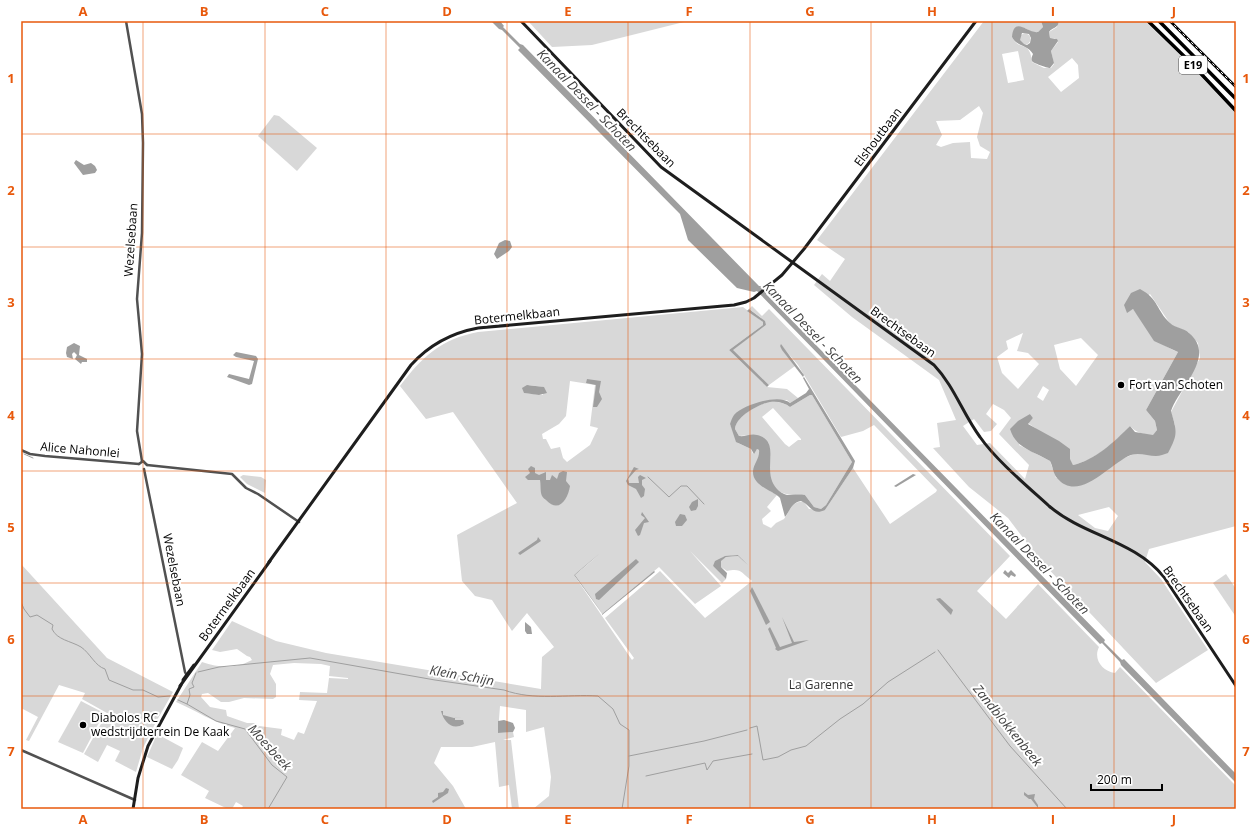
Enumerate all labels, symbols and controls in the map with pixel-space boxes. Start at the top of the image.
text: A [79,2,88,20]
text: B [200,2,209,20]
text: C [321,2,329,20]
text: D [442,2,452,20]
text: E [564,2,572,20]
text: F [685,2,693,20]
text: G [805,2,815,20]
text: H [927,2,937,20]
text: I [1051,2,1055,20]
text: J [1171,2,1176,20]
water label: Kanaal Dessel - Schoten [533,45,641,155]
road number: E19 [1179,56,1207,74]
text: 1 [7,69,15,87]
text: 1 [1242,69,1250,87]
street label: Brechtsebaan [613,104,680,171]
street label: Elshoutbaan [850,104,905,170]
text: 2 [7,181,15,199]
text: 2 [1242,181,1250,199]
street label: Wezelsebaan [119,203,142,277]
water label: Kanaal Dessel - Schoten [759,277,867,387]
text: 3 [7,293,15,311]
text: 3 [1242,293,1250,311]
street label: Brechtsebaan [867,302,940,361]
street label: Botermelkbaan [473,303,561,328]
place label: Fort van Schoten [1129,376,1223,393]
marker: Fort van Schoten [1116,380,1126,390]
text: 4 [7,406,15,424]
text: 4 [1242,406,1250,424]
street label: Alice Nahonlei [40,438,120,461]
water label: Kanaal Dessel - Schoten [986,508,1094,618]
text: 5 [7,518,15,536]
text: 5 [1242,518,1250,536]
street label: Wezelsebaan [159,532,190,608]
street label: Brechtsebaan [1159,562,1218,635]
street label: Botermelkbaan [194,565,259,645]
text: 6 [7,630,15,648]
text: 6 [1242,630,1250,648]
water label: Klein Schijn [428,660,496,690]
park label: La Garenne [789,676,854,693]
water label: Zandblokkenbeek [969,679,1047,770]
place label: Diabolos RC wedstrijdterrein De Kaak [91,709,230,740]
marker: Diabolos RC wedstrijdterrein De Kaak [78,720,88,730]
water label: Moesbeek [244,720,296,775]
text: 7 [7,742,15,760]
text: 7 [1242,742,1250,760]
scale bar [1091,766,1162,792]
text: 200 m [1097,771,1132,788]
text: A [79,810,88,828]
text: B [200,810,209,828]
text: C [321,810,329,828]
text: D [442,810,452,828]
text: E [564,810,572,828]
text: F [685,810,693,828]
text: G [805,810,815,828]
text: H [927,810,937,828]
text: I [1051,810,1055,828]
text: J [1171,810,1176,828]

